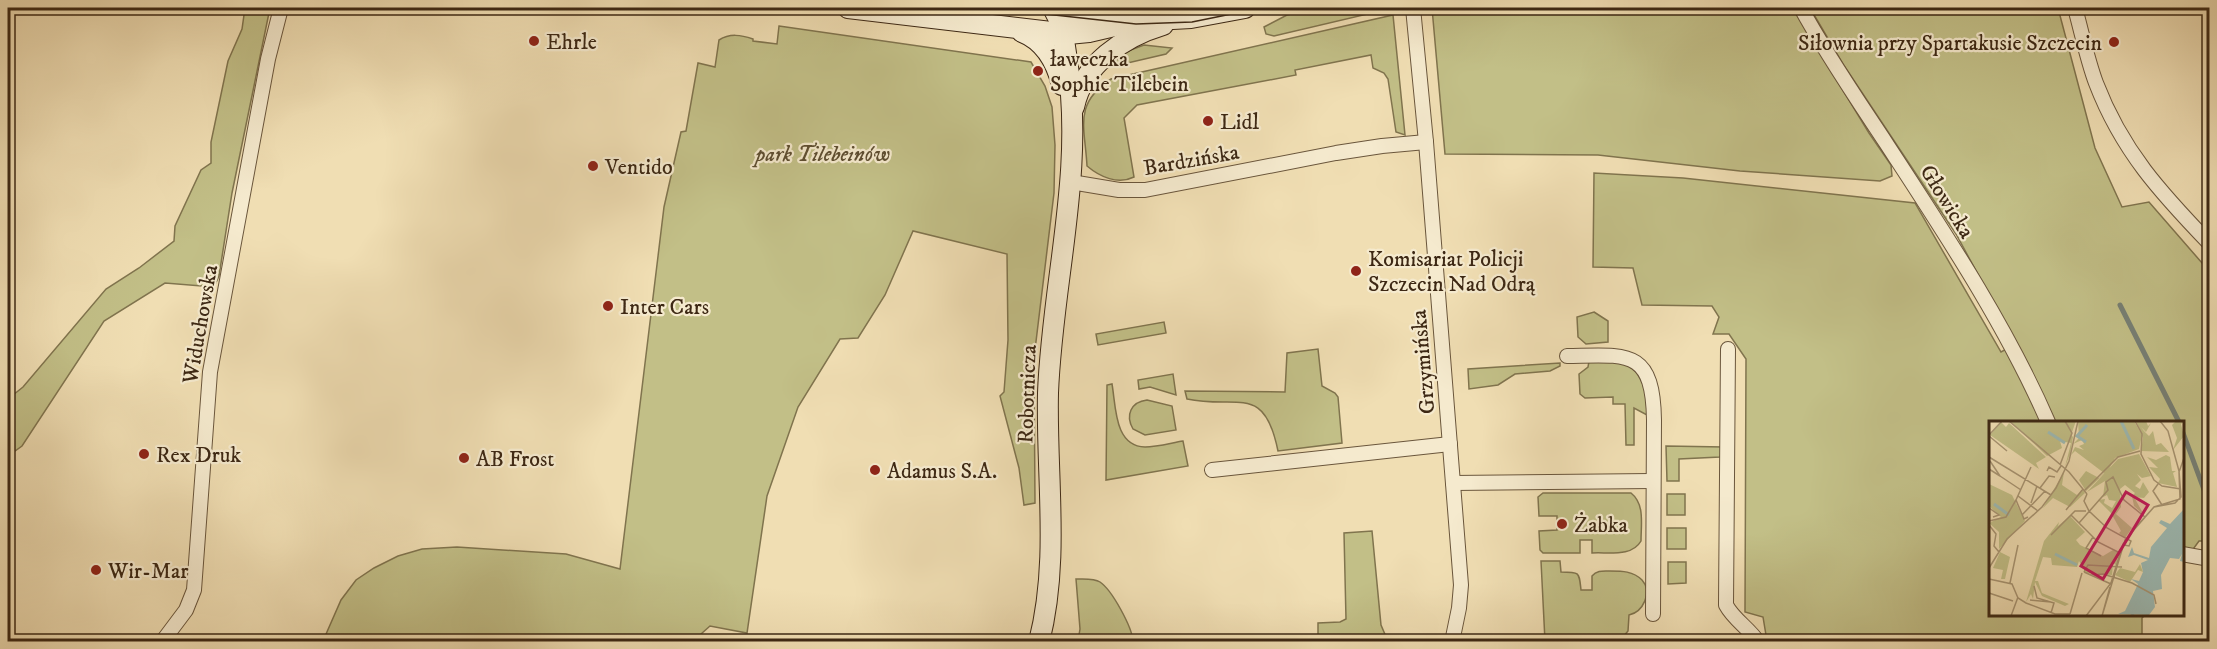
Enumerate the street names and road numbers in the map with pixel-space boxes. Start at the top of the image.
street label: Bardzińska [1141,139,1242,182]
street label: Głowicka [1914,160,1980,244]
street label: Widuchowska [177,262,224,387]
street label: Grzymińska [1405,308,1442,415]
street label: Robotnicza [1012,344,1043,444]

